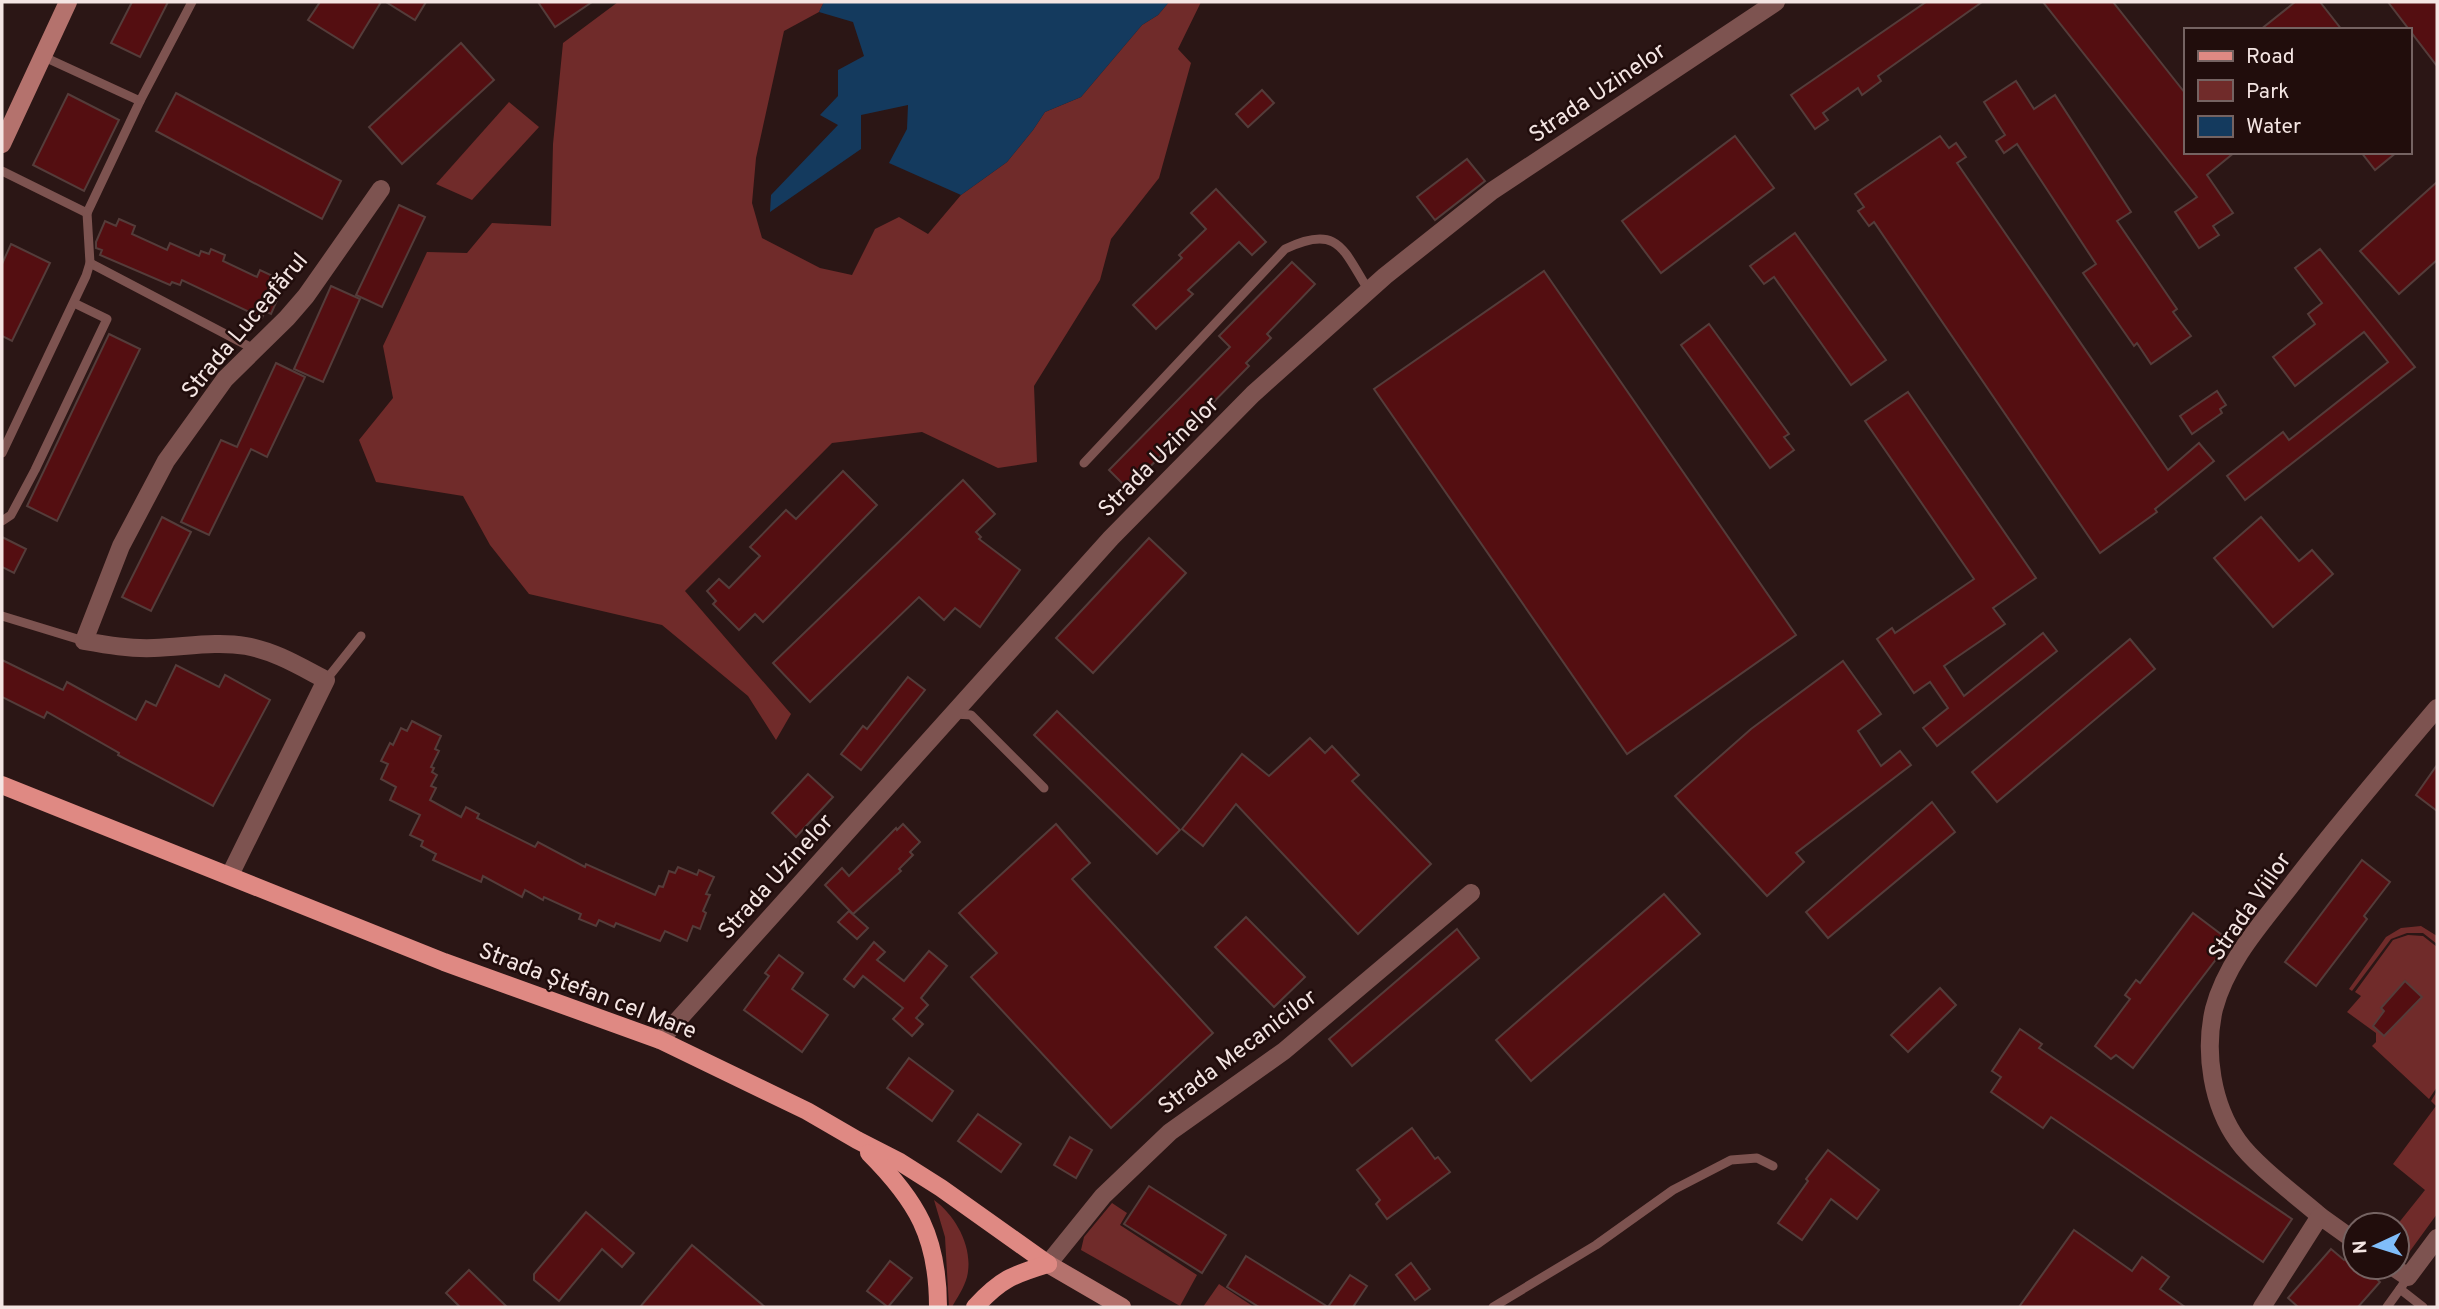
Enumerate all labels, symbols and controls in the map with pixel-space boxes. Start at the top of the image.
legend [2184,28,2411,154]
street label: Strada Uzinelor [1524,37,1673,151]
text: Road [2246,44,2295,71]
text: Park [2246,79,2289,106]
text: Water [2246,114,2301,141]
street label: Strada Luceafărul [176,248,315,406]
street label: Strada Uzinelor [1093,391,1226,524]
street label: Strada Uzinelor [713,809,841,947]
street label: Strada Viilor [2203,847,2299,967]
street label: Strada Ștefan cel Mare [474,937,700,1047]
street label: Strada Mecanicilor [1153,984,1324,1122]
north arrow [2341,1211,2411,1281]
text: N [2349,1239,2373,1255]

